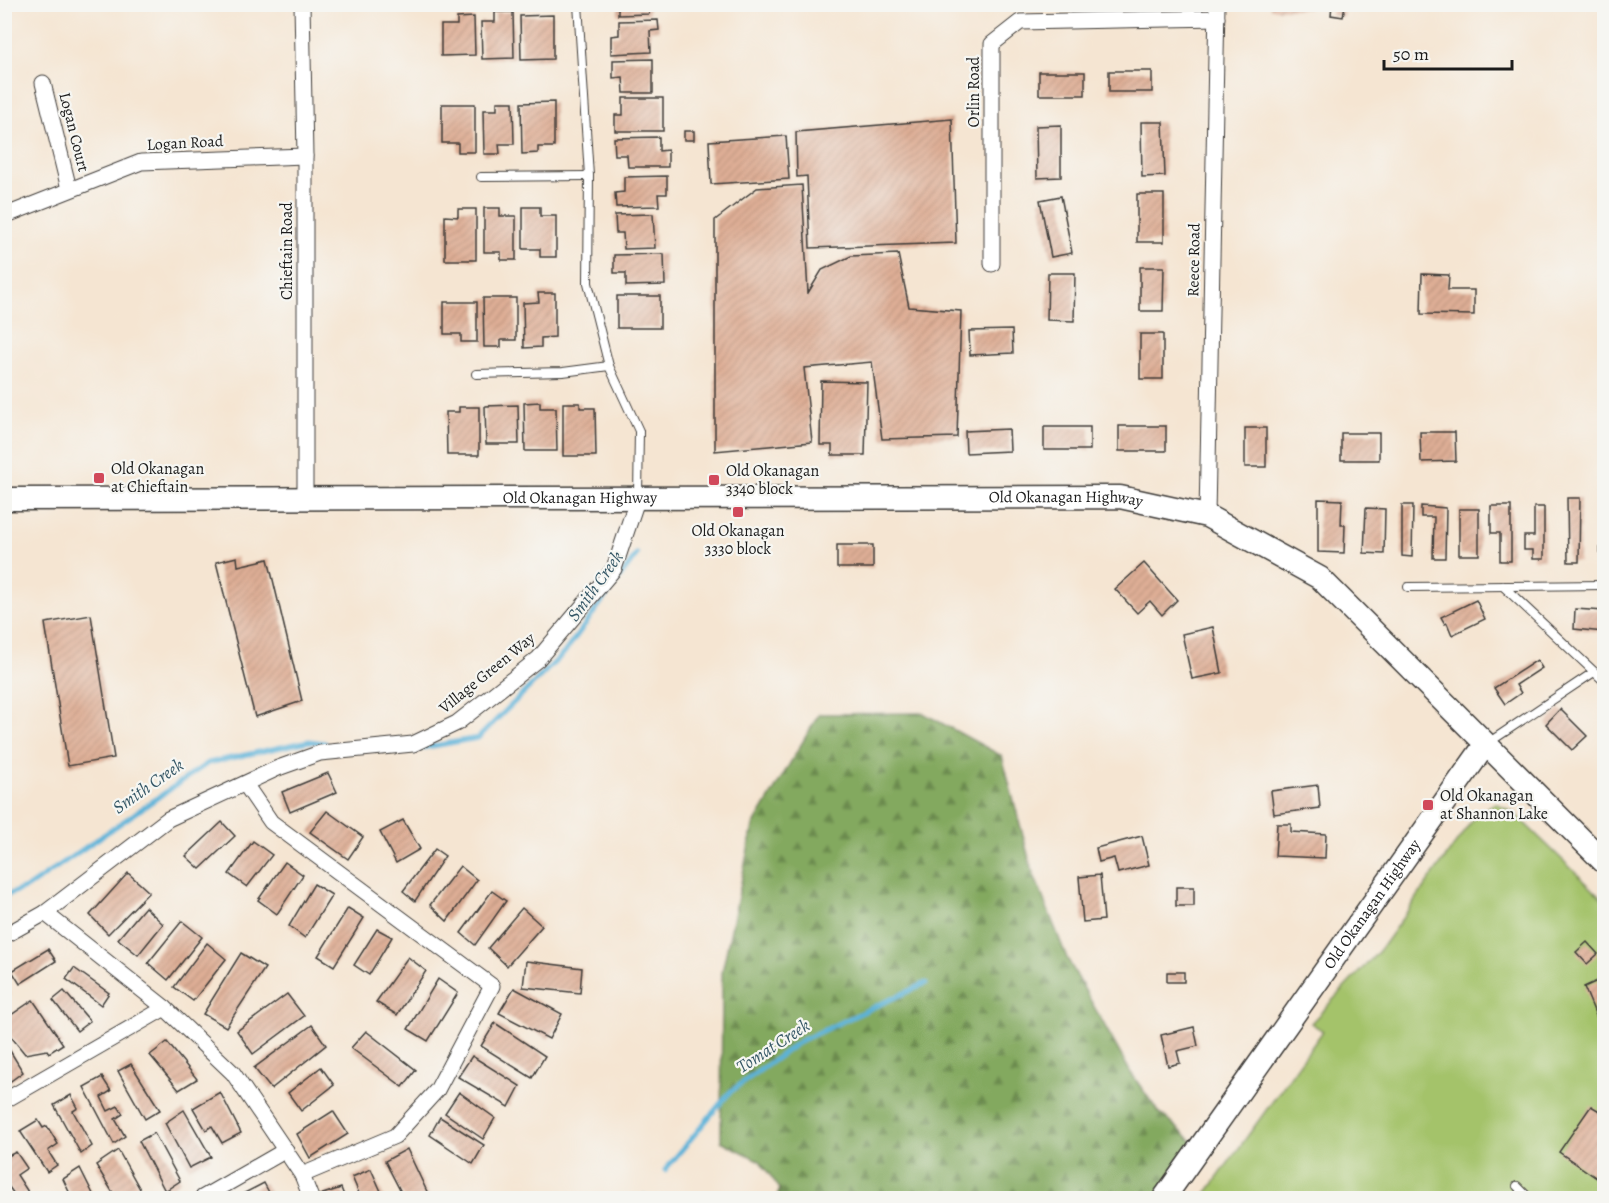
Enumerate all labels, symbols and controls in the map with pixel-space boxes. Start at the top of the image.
scale bar [1384,33,1512,71]
text: 50 m [1393,42,1429,66]
street label: Orlin Road [963,56,985,127]
street label: Logan Court [54,90,94,174]
street label: Logan Road [146,130,224,156]
street label: Chieftain Road [276,202,298,300]
street label: Reece Road [1182,222,1206,297]
place label: Old Okanagan at Chieftain [111,458,204,498]
place label: Old Okanagan 3340 block [726,460,819,500]
marker: Old Okanagan at Chieftain [92,471,106,485]
marker: Old Okanagan 3340 block [707,473,721,487]
street label: Old Okanagan Highway [989,486,1146,513]
street label: Old Okanagan Highway [503,487,658,509]
marker: Old Okanagan 3330 block [731,505,745,519]
place label: Old Okanagan 3330 block [691,520,785,560]
water label: Smith Creek [561,546,629,626]
street label: Village Green Way [434,627,540,719]
water label: Smith Creek [108,753,188,819]
place label: Old Okanagan at Shannon Lake [1440,785,1548,825]
marker: Old Okanagan at Shannon Lake [1421,798,1435,812]
street label: Old Okanagan Highway [1319,834,1426,974]
water label: Tomat Creek [732,1013,814,1079]

